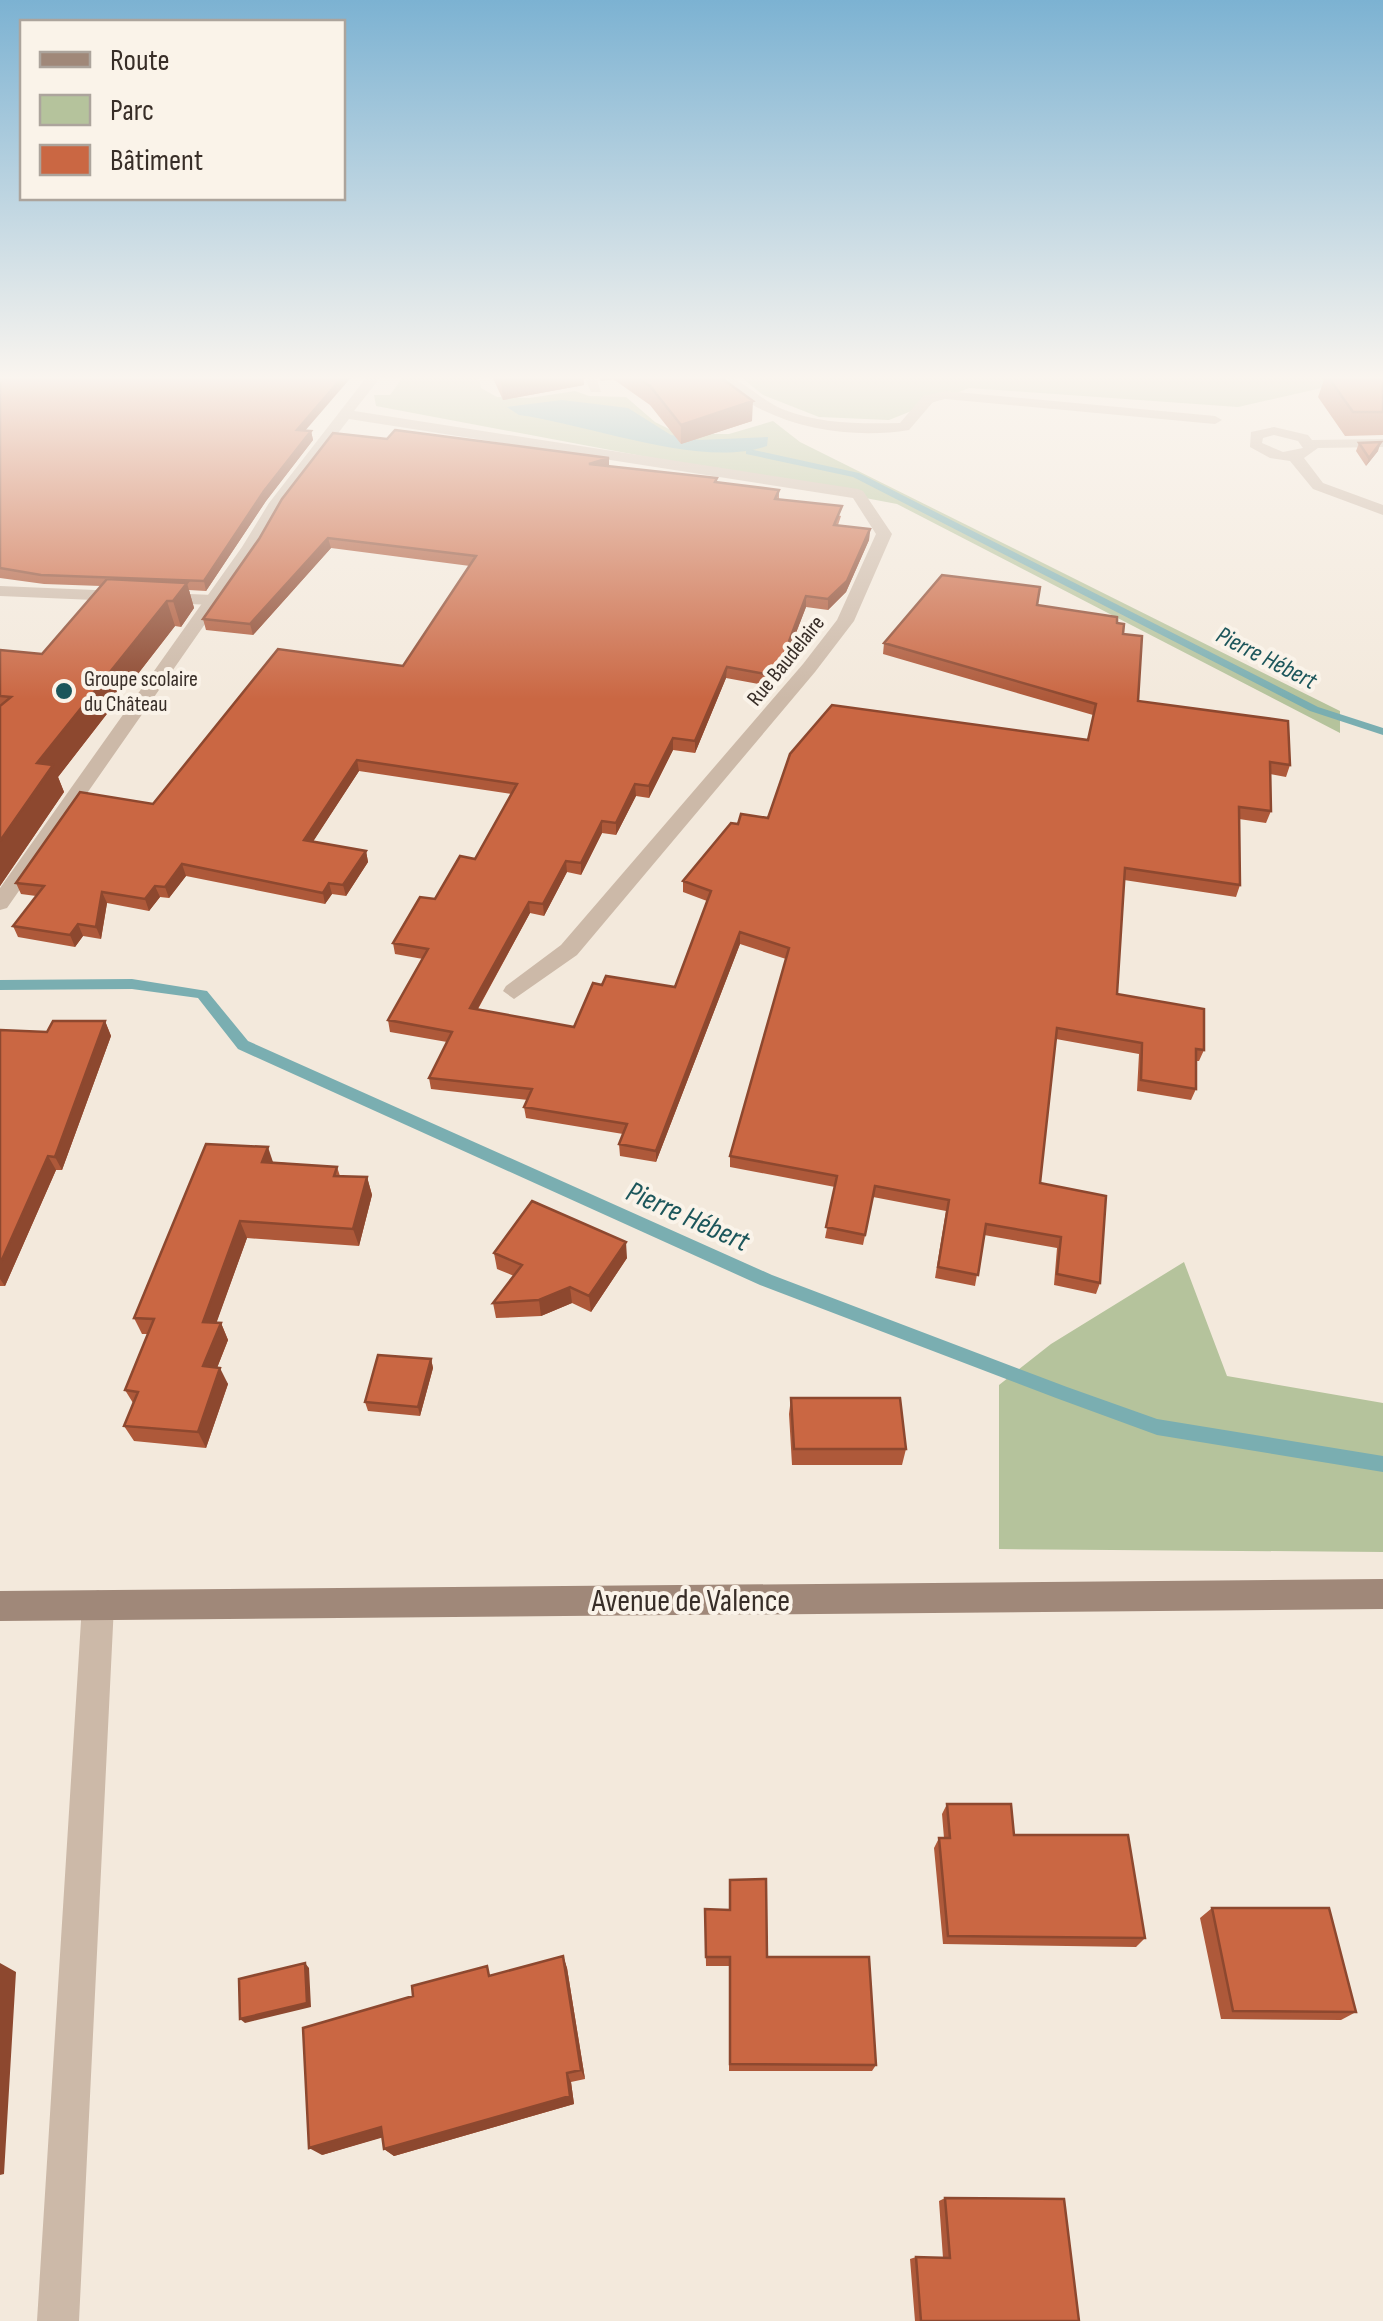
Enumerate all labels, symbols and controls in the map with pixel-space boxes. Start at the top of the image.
legend [20,20,345,200]
text: Route [110,43,169,79]
text: Parc [110,93,154,129]
text: Bâtiment [110,143,203,179]
street label: Rue Baudelaire [741,610,831,712]
water label: Pierre Hébert [1211,620,1322,697]
place label: Groupe scolaire du Château [84,666,198,718]
marker: Groupe scolaire du Château [53,680,75,702]
water label: Pierre Hébert [621,1174,756,1260]
street label: Avenue de Valence [591,1582,790,1621]

